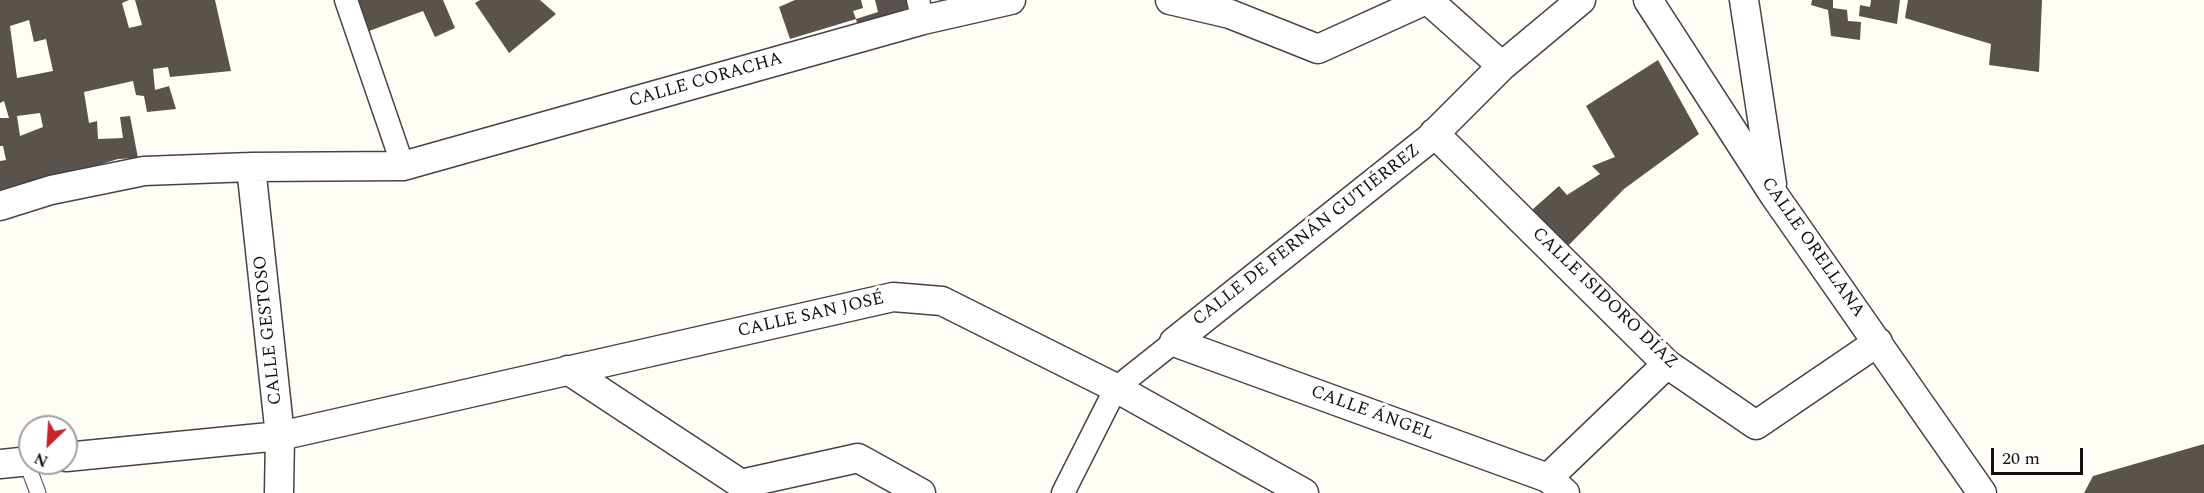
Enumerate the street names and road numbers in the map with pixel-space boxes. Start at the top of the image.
street label: CALLE CORACHA [627,49,785,113]
street label: CALLE DE FERNÁN GUTIÉRREZ [1189,141,1425,331]
street label: CALLE ORELLANA [1756,174,1868,322]
street label: CALLE ISIDORO DÍAZ [1527,224,1681,374]
street label: CALLE GESTOSO [250,254,288,406]
street label: CALLE SAN JOSÉ [736,289,886,343]
street label: CALLE ÁNGEL [1307,382,1437,446]

